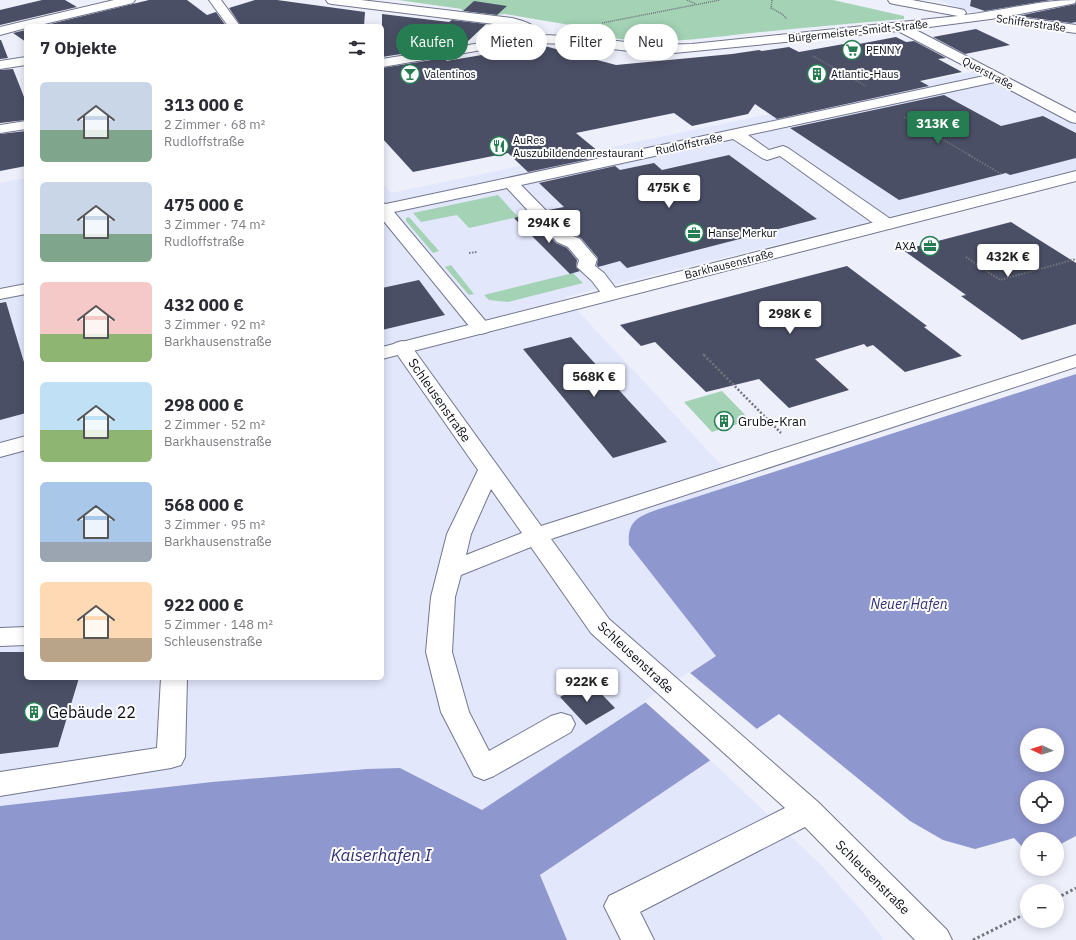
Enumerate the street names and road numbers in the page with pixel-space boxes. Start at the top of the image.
street label: Schifferstraße [995,11,1067,35]
street label: Bürgermeister-Smidt-Straße [787,17,929,45]
street label: Querstraße [960,54,1016,92]
street label: Rudloffstraße [654,130,724,158]
street label: Barkhausenstraße [683,246,775,282]
street label: Schleusenstraße [404,355,475,445]
street label: Schleusenstraße [594,618,677,697]
street label: Schleusenstraße [832,837,913,918]

